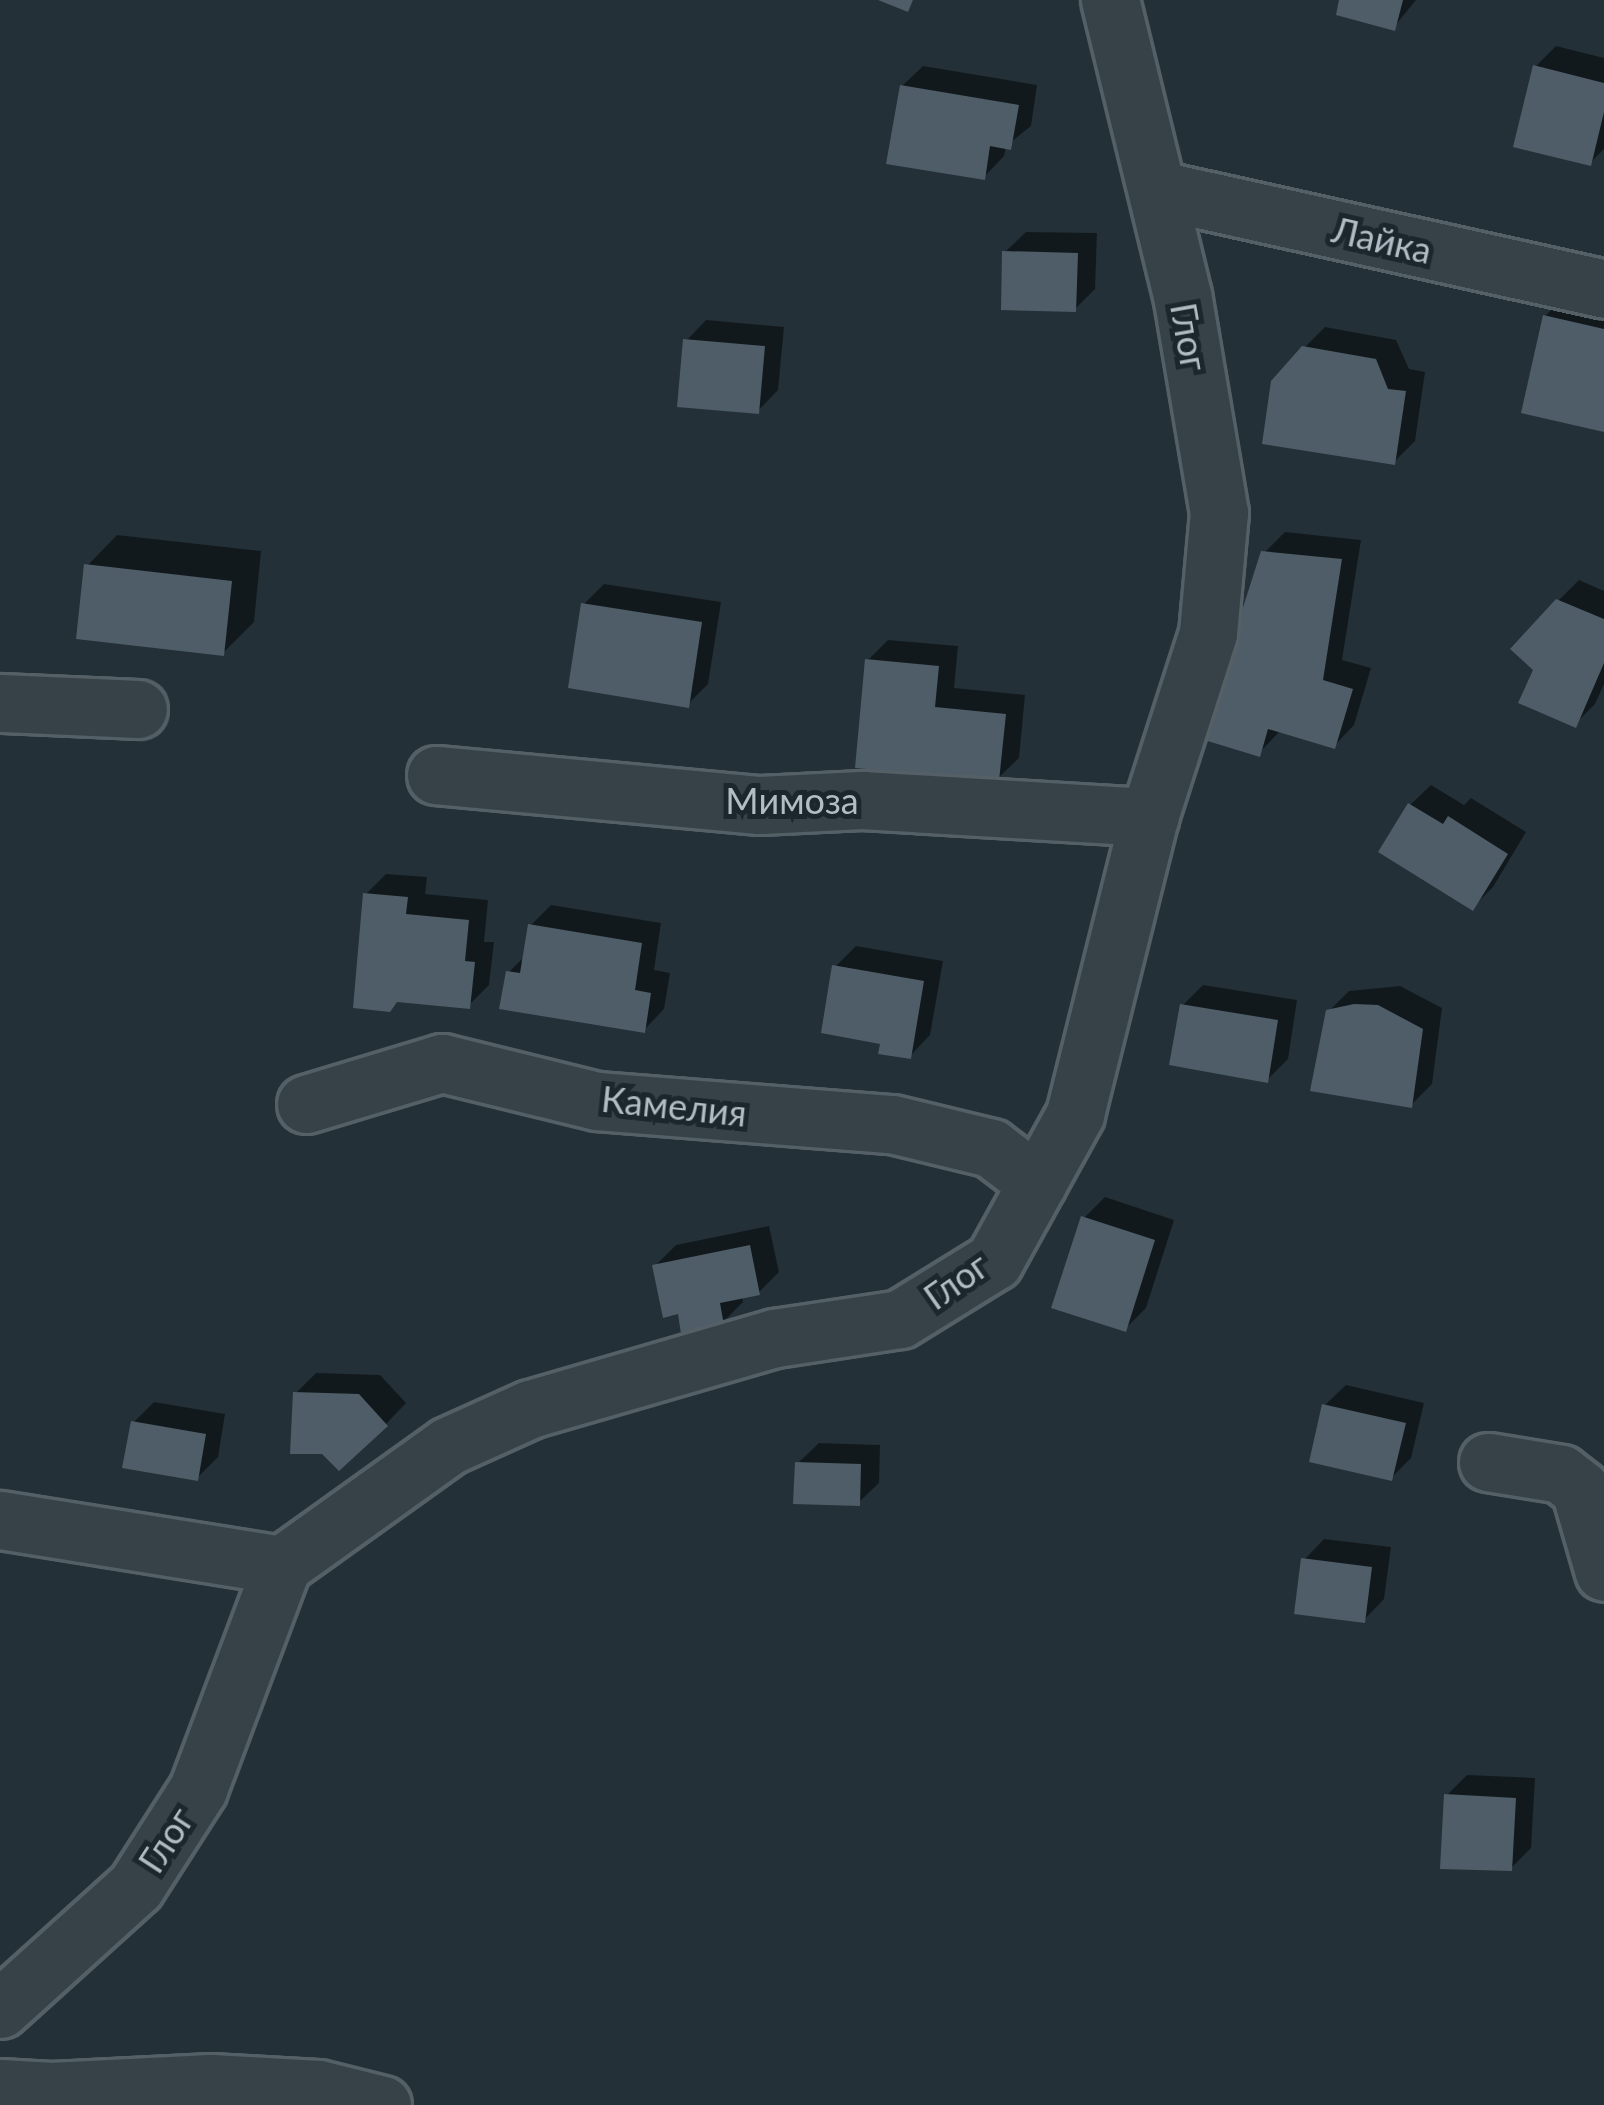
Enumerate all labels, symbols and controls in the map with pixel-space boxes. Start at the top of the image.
street label: Лайка [1328,208,1436,272]
street label: Глог [1162,299,1216,375]
street label: Мимоза [725,779,859,823]
street label: Камелия [599,1077,749,1135]
street label: Глог [915,1244,997,1318]
street label: Глог [129,1799,203,1881]

